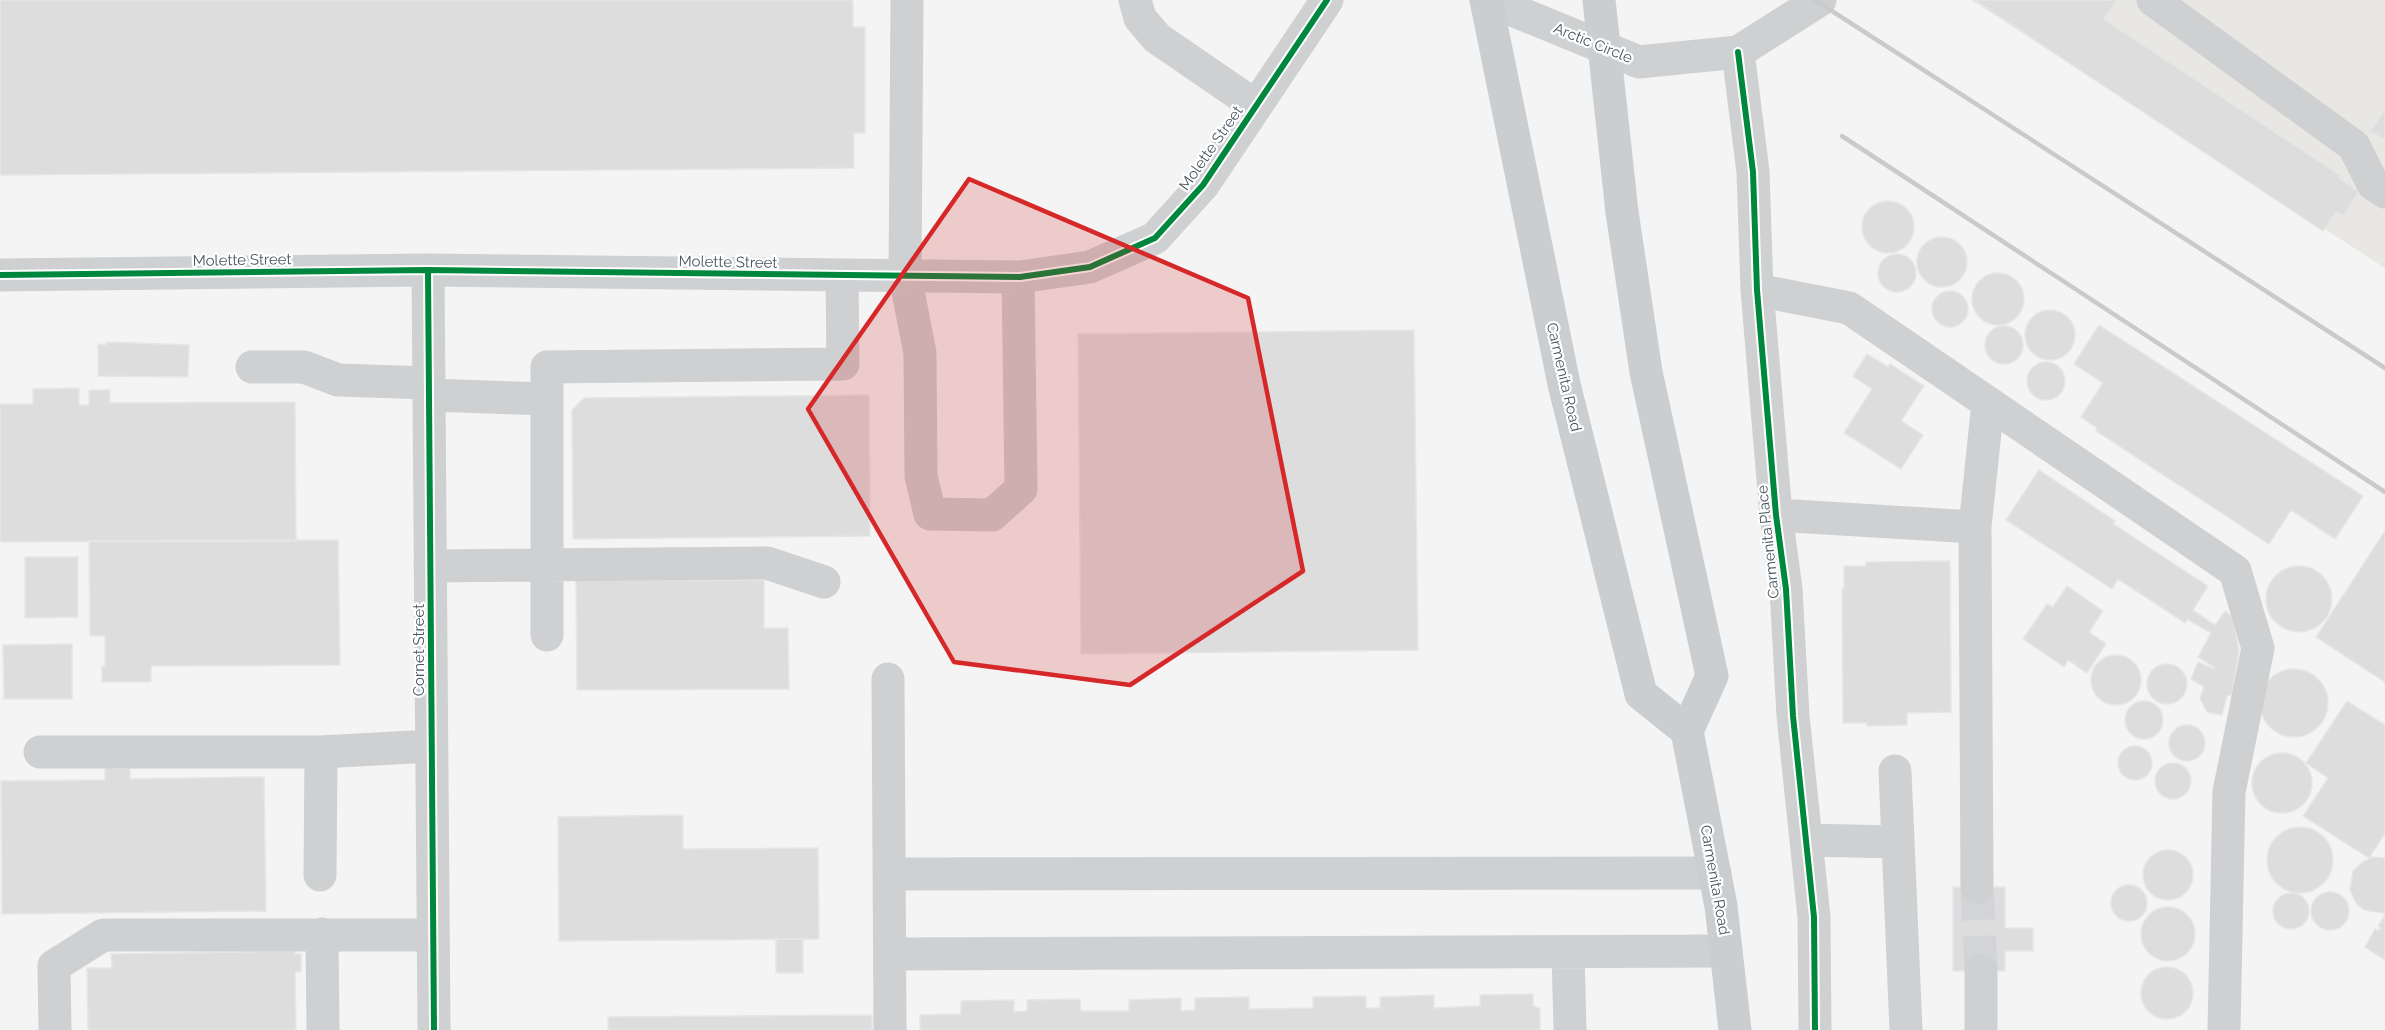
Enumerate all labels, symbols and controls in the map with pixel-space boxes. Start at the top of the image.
street label: Arctic Circle [1551,19,1635,67]
street label: Molette Street [1175,102,1247,194]
street label: Molette Street [192,250,292,270]
street label: Molette Street [678,252,778,272]
street label: Carmenita Road [1543,321,1585,433]
street label: Carmenita Place [1753,484,1783,600]
street label: Cornet Street [410,604,428,696]
street label: Carmenita Road [1696,824,1734,936]

